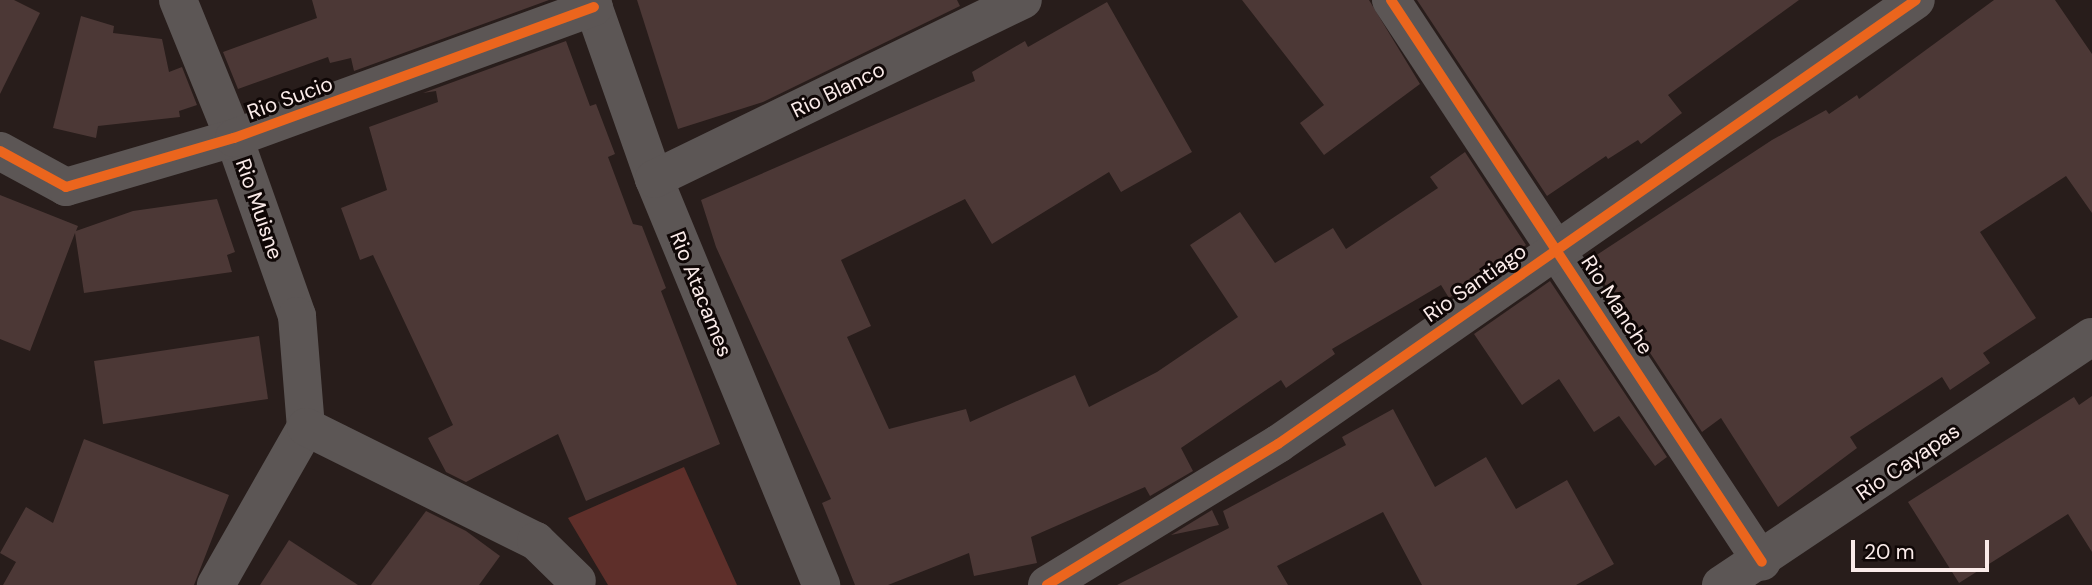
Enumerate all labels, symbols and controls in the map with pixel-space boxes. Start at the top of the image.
street label: Rio Blanco [787,57,889,123]
street label: Rio Sucio [244,71,336,125]
street label: Rio Muisne [230,155,288,263]
street label: Rio Atacames [664,228,738,360]
street label: Rio Santiago [1419,238,1531,328]
street label: Rio Manche [1576,251,1658,359]
street label: Rio Cayapas [1852,418,1964,506]
scale bar [1854,526,1992,570]
text: 20 m [1864,538,1915,566]

